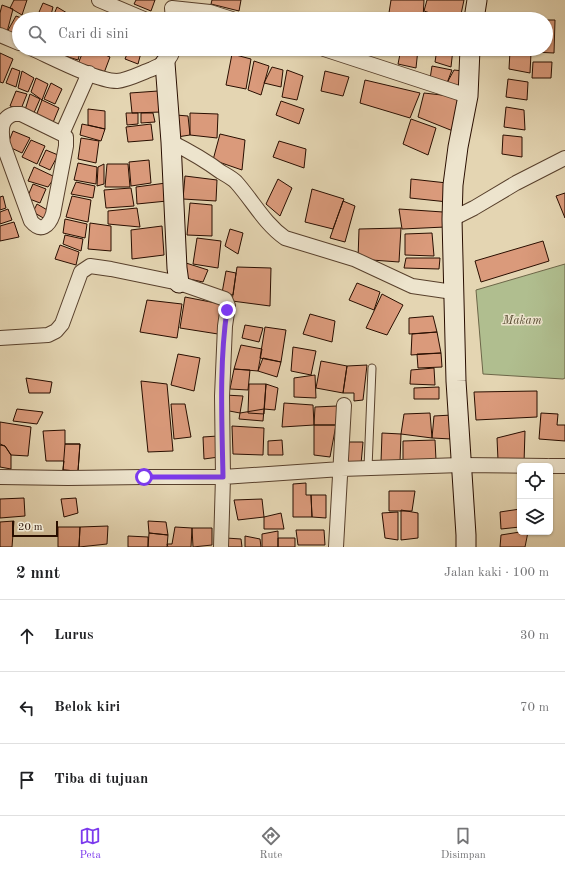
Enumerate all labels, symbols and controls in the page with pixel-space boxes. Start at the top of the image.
search box [12,12,553,56]
icon: search [26,23,48,45]
text: Cari di sini [58,27,129,42]
route end [218,301,236,319]
park label: Makam [501,315,542,327]
map controls [517,463,553,535]
button: locate [517,463,553,499]
route start [135,468,153,486]
button: layers [517,499,553,535]
scale bar [12,519,58,538]
text: 20 m [18,522,43,533]
text: 2 mnt [16,565,60,582]
text: Jalan kaki · 100 m [444,566,549,579]
icon: ahead [16,625,38,647]
text: Lurus [54,628,94,643]
text: 30 m [520,629,549,642]
icon: left [16,697,38,719]
text: Belok kiri [54,700,120,715]
text: 70 m [520,701,549,714]
icon: arrive [16,769,38,791]
text: Tiba di tujuan [54,772,148,787]
tab: Peta [79,825,101,863]
tab: Rute [260,825,282,863]
tab: Disimpan [441,825,486,863]

